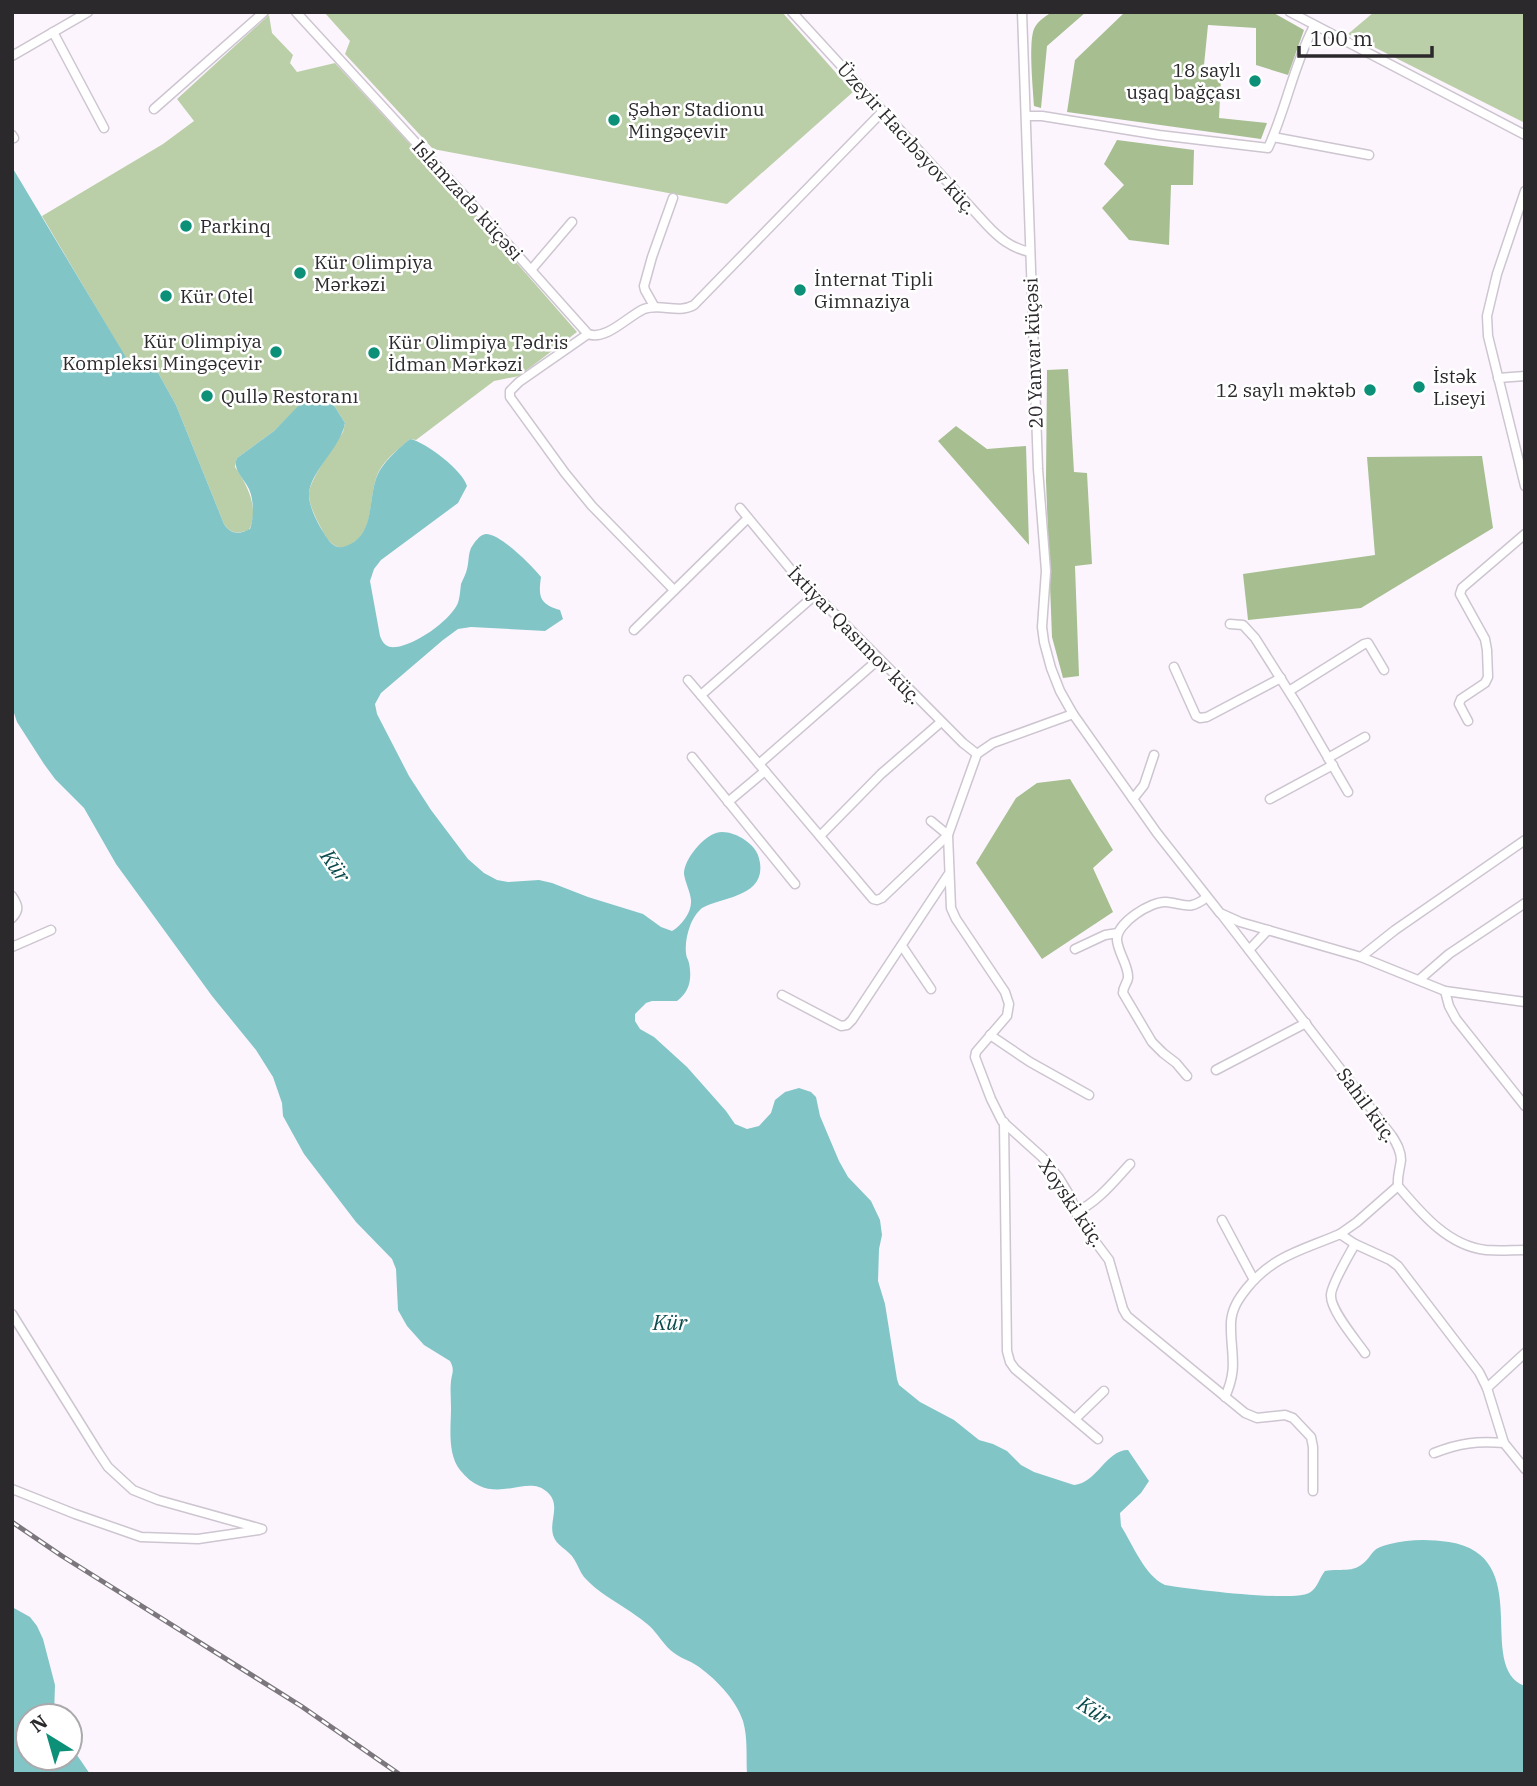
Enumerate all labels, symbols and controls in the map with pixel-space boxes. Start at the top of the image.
scale bar [1299,14,1432,58]
text: 100 m [1310,24,1373,52]
street label: Üzeyir Hacıbəyov küç. [832,57,982,219]
place label: 18 saylı uşaq bağçası [1126,58,1241,104]
marker: 18 saylı uşaq bağçası [1247,73,1263,89]
place label: Şəhər Stadionu Mingəçevir [628,97,765,143]
marker: Şəhər Stadionu Mingəçevir [606,112,622,128]
street label: Islamzadə küçəsi [408,135,528,265]
place label: Parkinq [200,214,271,238]
marker: Parkinq [178,218,194,234]
place label: Kür Olimpiya Mərkəzi [314,250,433,296]
marker: Kür Olimpiya Mərkəzi [292,265,308,281]
place label: İnternat Tipli Gimnaziya [814,267,933,313]
street label: 20 Yanvar küçəsi [1018,277,1048,429]
marker: İnternat Tipli Gimnaziya [792,282,808,298]
place label: Kür Otel [180,284,254,308]
marker: Kür Otel [158,288,174,304]
place label: Kür Olimpiya Kompleksi Mingəçevir [62,329,263,375]
place label: Kür Olimpiya Tədris İdman Mərkəzi [388,330,568,376]
marker: Kür Olimpiya Kompleksi Mingəçevir [268,344,284,360]
marker: Kür Olimpiya Tədris İdman Mərkəzi [366,345,382,361]
place label: İstək Liseyi [1433,364,1486,410]
place label: 12 saylı məktəb [1216,378,1356,402]
marker: İstək Liseyi [1411,379,1427,395]
marker: 12 saylı məktəb [1362,382,1378,398]
place label: Qullə Restoranı [221,384,359,408]
marker: Qullə Restoranı [199,388,215,404]
street label: İxtiyar Qasımov küç. [783,561,927,709]
water label: Kür [314,842,358,888]
street label: Sahil küç. [1332,1063,1402,1147]
street label: Xoyski küç. [1034,1154,1110,1252]
water label: Kür [652,1308,688,1336]
water label: Kür [1072,1689,1117,1732]
north arrow [14,1702,84,1772]
text: N [26,1709,52,1738]

